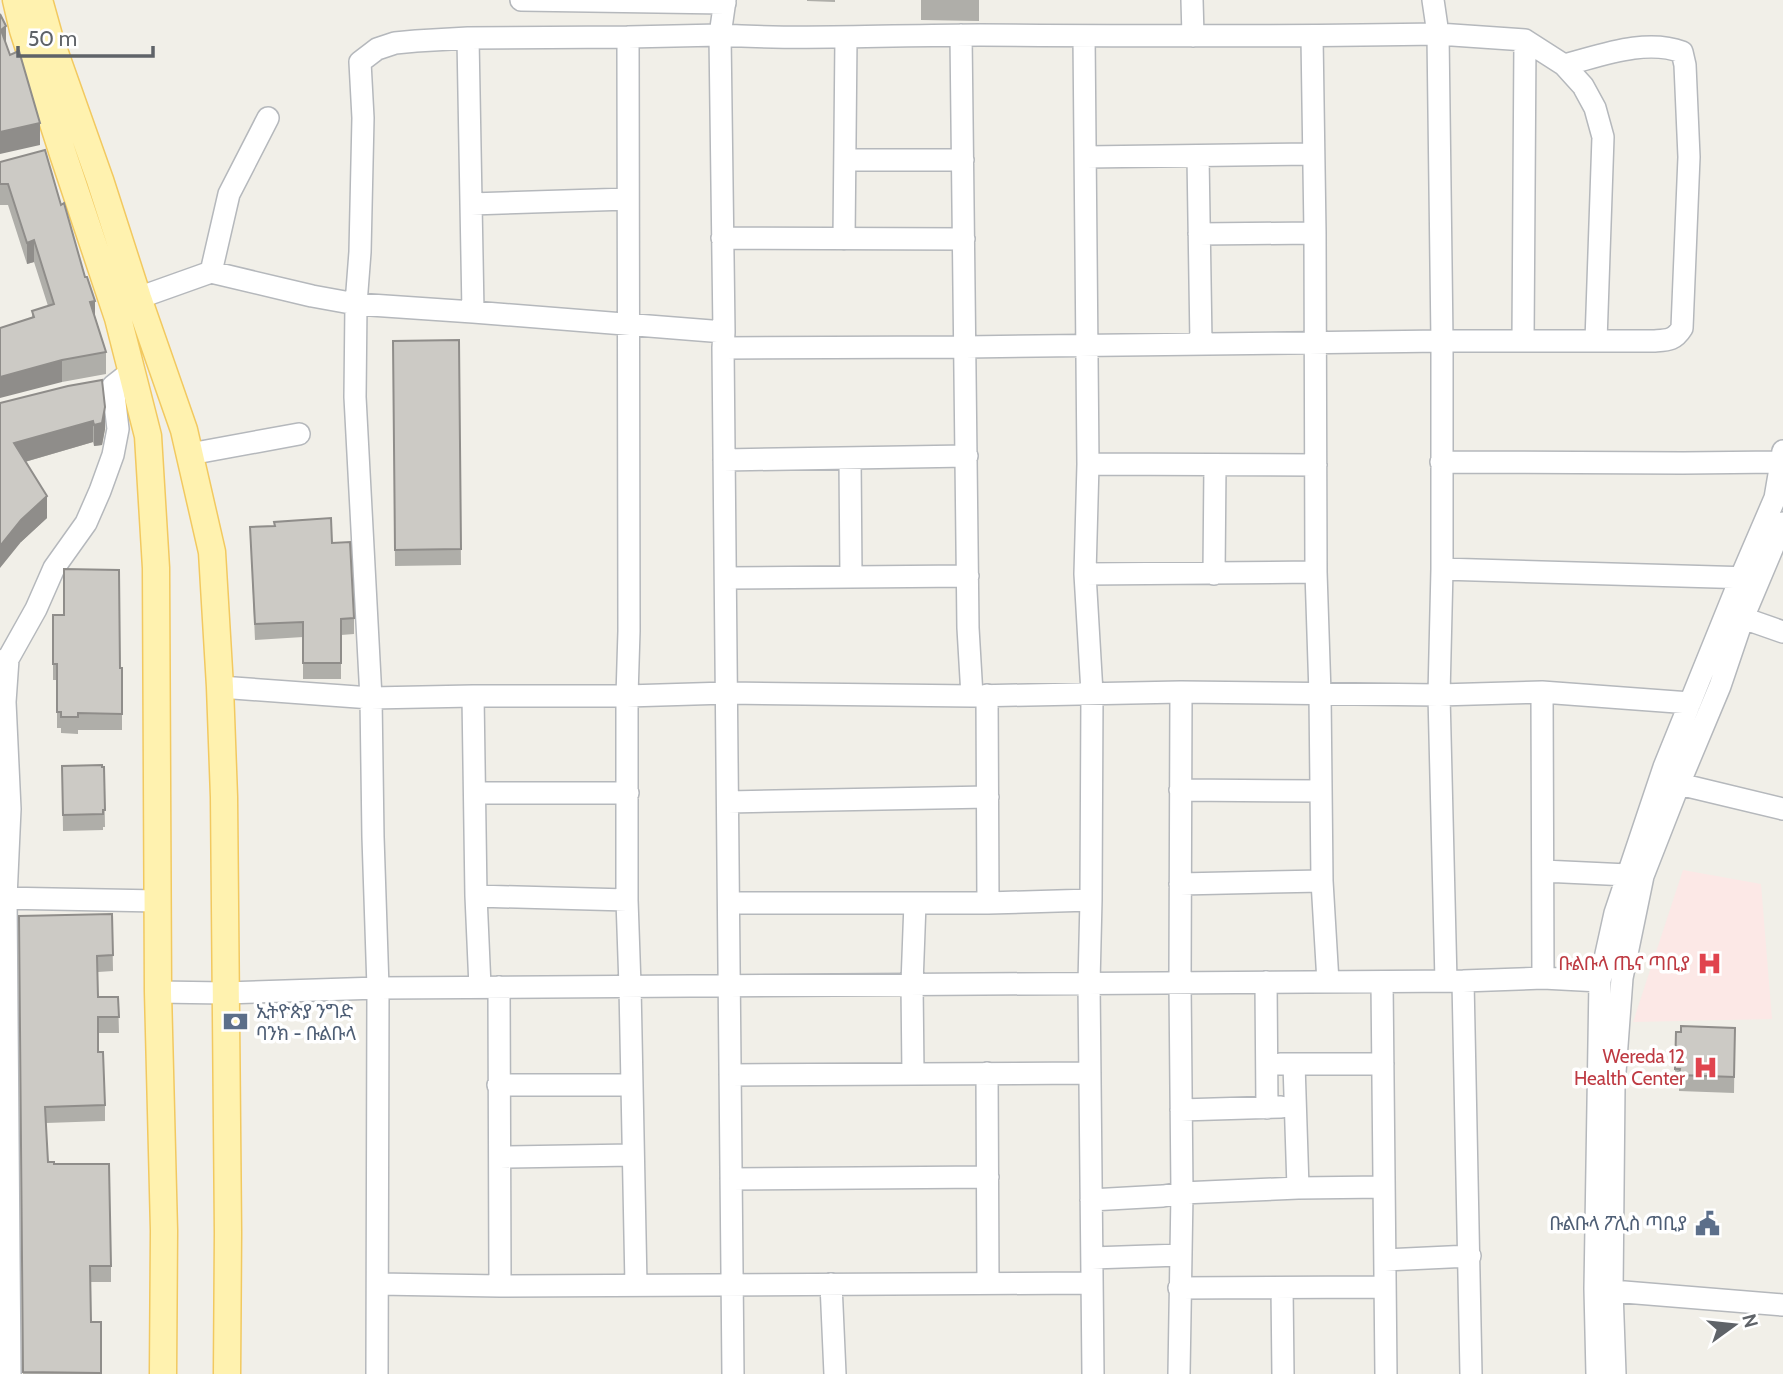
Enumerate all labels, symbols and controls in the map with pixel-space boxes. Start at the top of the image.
scale bar [18,14,152,58]
text: 50 m [28,26,77,51]
hospital icon: ቡልቡላ ጤና ጣቢያ [1696,949,1724,977]
place label: ቡልቡላ ጤና ጣቢያ [1558,952,1690,975]
place label: ኢትዮጵያ ንግድ ባንክ - ቡልቡላ [256,1000,356,1045]
bank icon: ኢትዮጵያ ንግድ ባንክ - ቡልቡላ [222,1008,250,1036]
place label: Wereda 12 Health Center [1574,1045,1685,1090]
hospital icon: Wereda 12 Health Center [1691,1053,1719,1081]
public building icon: ቡልቡላ ፖሊስ ጣቢያ [1693,1209,1721,1237]
place label: ቡልቡላ ፖሊስ ጣቢያ [1549,1212,1687,1235]
north arrow [1699,1290,1769,1360]
text: N [1737,1311,1763,1330]

